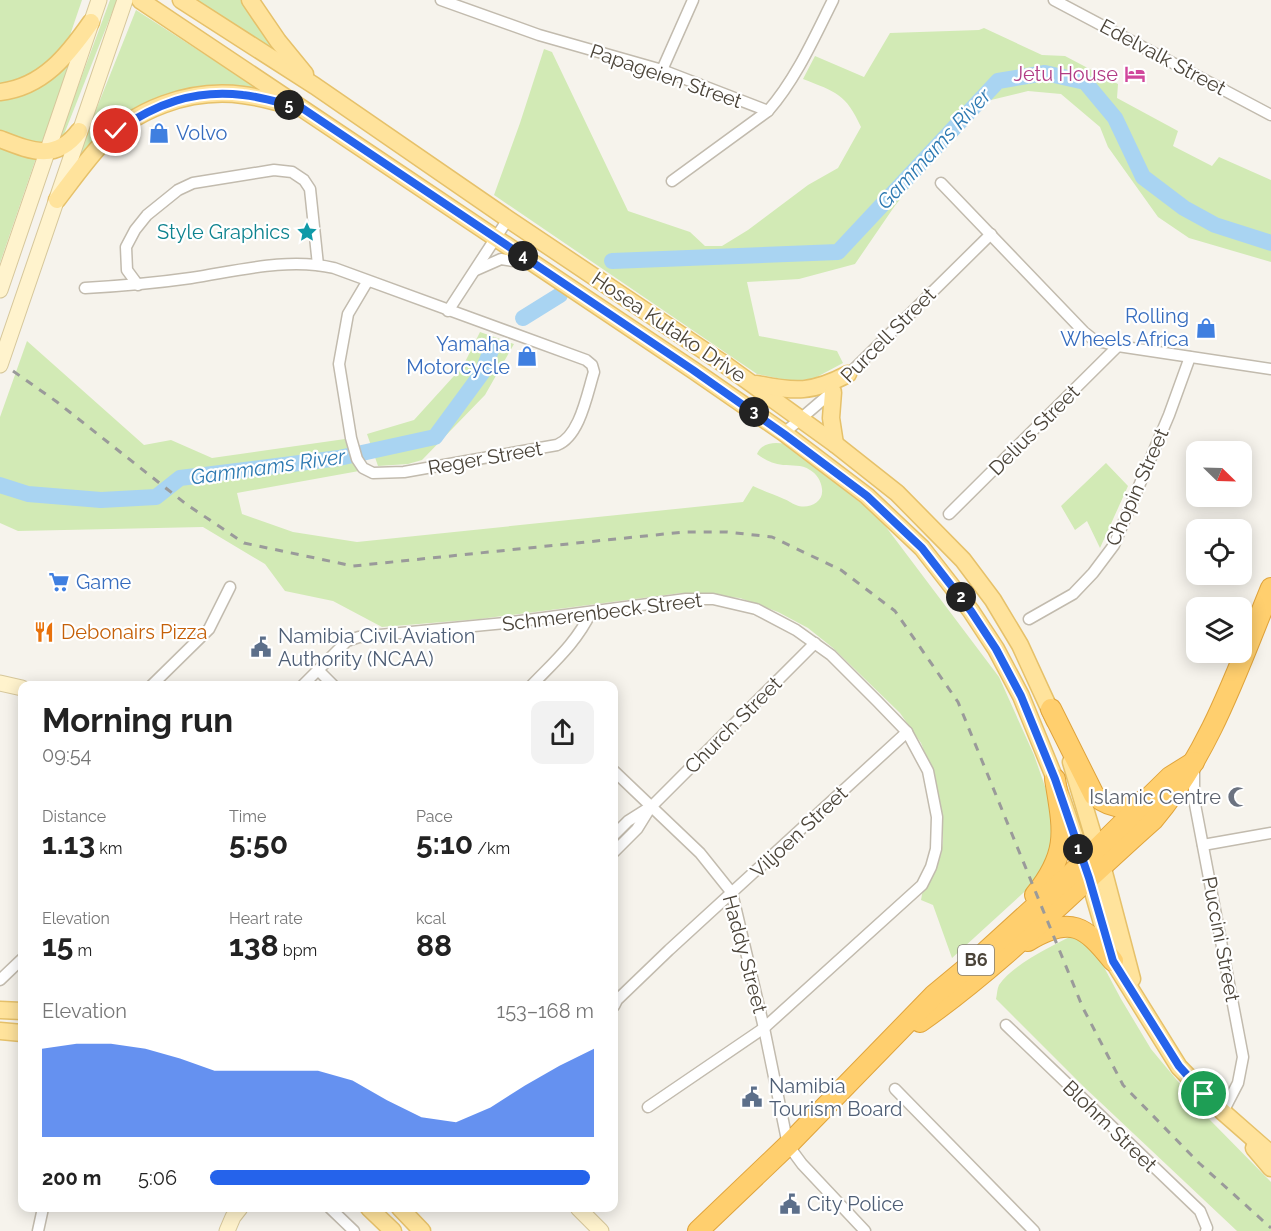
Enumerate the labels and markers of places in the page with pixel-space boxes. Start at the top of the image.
place label: Jetu House [1013,62,1118,86]
hotel icon: Jetu House [1123,62,1147,86]
pin: 5 [274,90,304,120]
pin [90,105,141,156]
shop icon: Volvo [147,121,171,145]
place label: Volvo [176,121,228,145]
place label: Style Graphics [157,220,290,244]
place icon: Style Graphics [295,220,319,244]
pin: 4 [508,241,538,271]
place label: Rolling Wheels Africa [1060,304,1189,351]
shop icon: Rolling Wheels Africa [1194,316,1218,340]
place label: Yamaha Motorcycle [406,332,510,379]
shop icon: Yamaha Motorcycle [515,344,539,368]
pin: 3 [739,397,769,427]
supermarket icon: Game [47,570,71,594]
place label: Game [76,570,132,594]
pin: 2 [946,582,976,612]
restaurant icon: Debonairs Pizza [32,620,56,644]
place label: Debonairs Pizza [61,620,207,644]
place label: Namibia Civil Aviation Authority (NCAA) [278,624,475,671]
public building icon: Namibia Civil Aviation Authority (NCAA) [249,635,273,659]
place label: Islamic Centre [1089,785,1221,809]
mosque icon: Islamic Centre [1226,785,1250,809]
pin: 1 [1063,834,1093,864]
pin [1178,1068,1229,1119]
place label: Namibia Tourism Board [769,1074,903,1121]
public building icon: Namibia Tourism Board [740,1085,764,1109]
public building icon: City Police [778,1192,802,1216]
place label: City Police [807,1192,904,1216]

